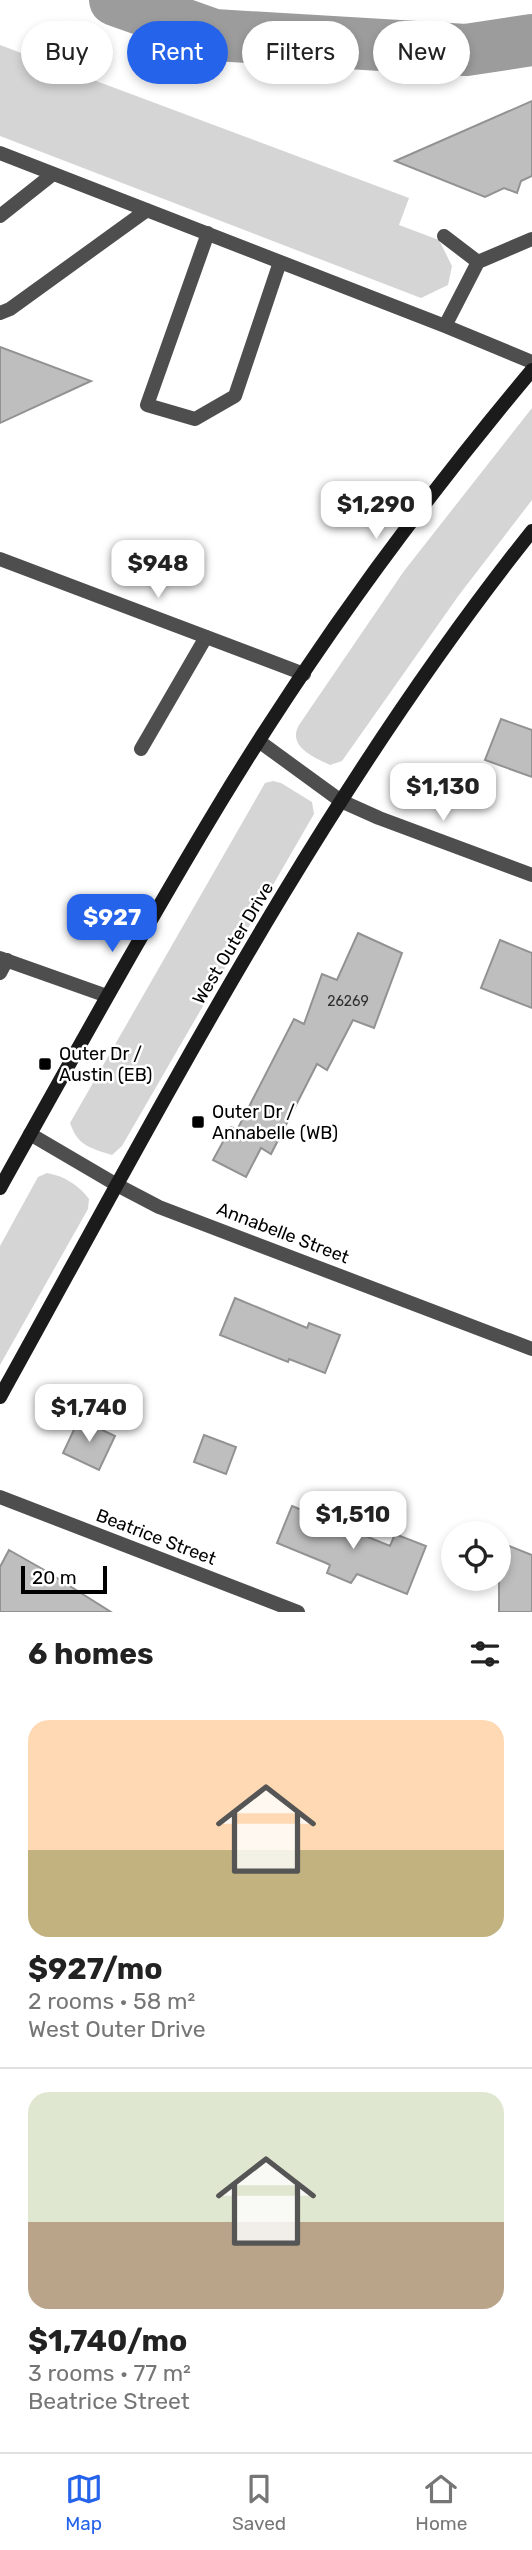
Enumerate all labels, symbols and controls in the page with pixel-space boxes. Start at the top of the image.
chip: Buy [21,21,113,84]
chip: Rent [127,21,228,84]
chip: Filters [242,21,359,84]
chip: New [373,21,470,84]
pin: $1,290 [319,482,433,541]
text: $1,290 [337,490,415,518]
pin: $948 [117,540,199,600]
text: $948 [127,549,189,577]
pin: $1,130 [386,764,500,823]
text: $1,130 [406,772,480,800]
street label: West Outer Drive [188,878,278,1008]
pin: $927 [71,894,153,954]
text: $927 [83,903,141,931]
house number: 26269 [327,993,369,1010]
place label: Outer Dr / Austin (EB) [59,1043,152,1086]
marker: Outer Dr / Austin (EB) [37,1056,53,1072]
place label: Outer Dr / Annabelle (WB) [212,1101,338,1144]
marker: Outer Dr / Annabelle (WB) [190,1114,206,1130]
street label: Annabelle Street [214,1198,352,1268]
pin: $1,740 [32,1384,146,1444]
text: $1,740 [51,1393,127,1421]
pin: $1,510 [296,1492,410,1551]
text: $1,510 [316,1500,390,1528]
street label: Beatrice Street [93,1504,219,1570]
map controls [441,1521,511,1591]
button: locate [441,1521,511,1591]
scale bar [21,1563,107,1595]
text: 20 m [32,1566,77,1589]
icon: filters [466,1635,504,1673]
text: 6 homes [28,1636,154,1672]
icon: home [203,1766,329,1892]
text: $927/mo [28,1951,162,1987]
text: 2 rooms · 58 m² [28,1987,195,2015]
text: West Outer Drive [28,2015,206,2043]
icon: home [203,2138,329,2264]
text: $1,740/mo [28,2323,187,2359]
text: 3 rooms · 77 m² [28,2359,191,2387]
text: Beatrice Street [28,2387,190,2415]
tab: Map [65,2470,103,2535]
tab: Saved [232,2470,286,2535]
tab: Home [415,2470,467,2535]

